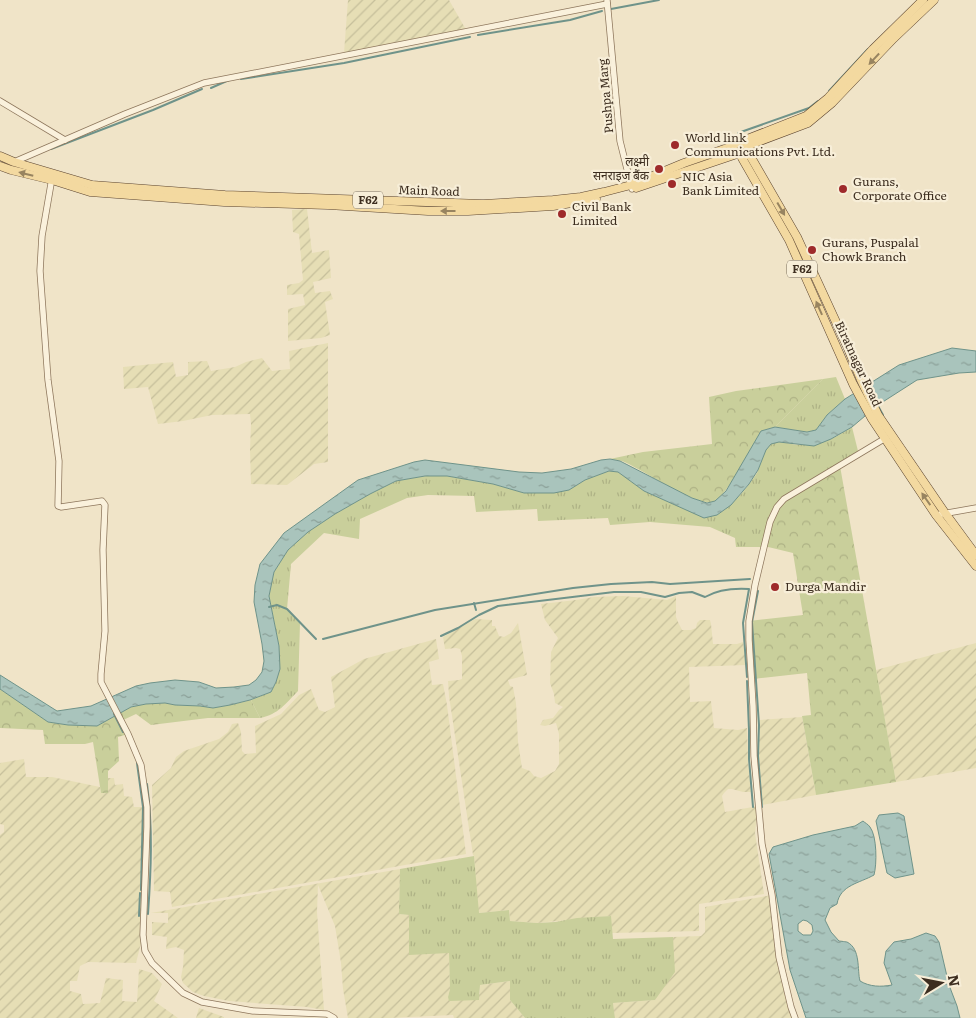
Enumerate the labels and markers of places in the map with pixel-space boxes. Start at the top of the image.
place label: World link Communications Pvt. Ltd. [685,128,835,160]
marker: World link Communications Pvt. Ltd. [669,139,681,151]
place label: लक्ष्मी सनराइज बैंक [593,152,650,184]
marker: लक्ष्मी सनराइज बैंक [653,163,665,175]
place label: NIC Asia Bank Limited [682,167,760,199]
place label: Gurans, Corporate Office [853,172,947,204]
marker: NIC Asia Bank Limited [666,178,678,190]
marker: Gurans, Corporate Office [837,183,849,195]
place label: Civil Bank Limited [572,197,632,229]
marker: Civil Bank Limited [556,208,568,220]
place label: Gurans, Puspalal Chowk Branch [822,233,919,265]
marker: Gurans, Puspalal Chowk Branch [806,244,818,256]
place label: Durga Mandir [785,577,866,595]
marker: Durga Mandir [769,581,781,593]

